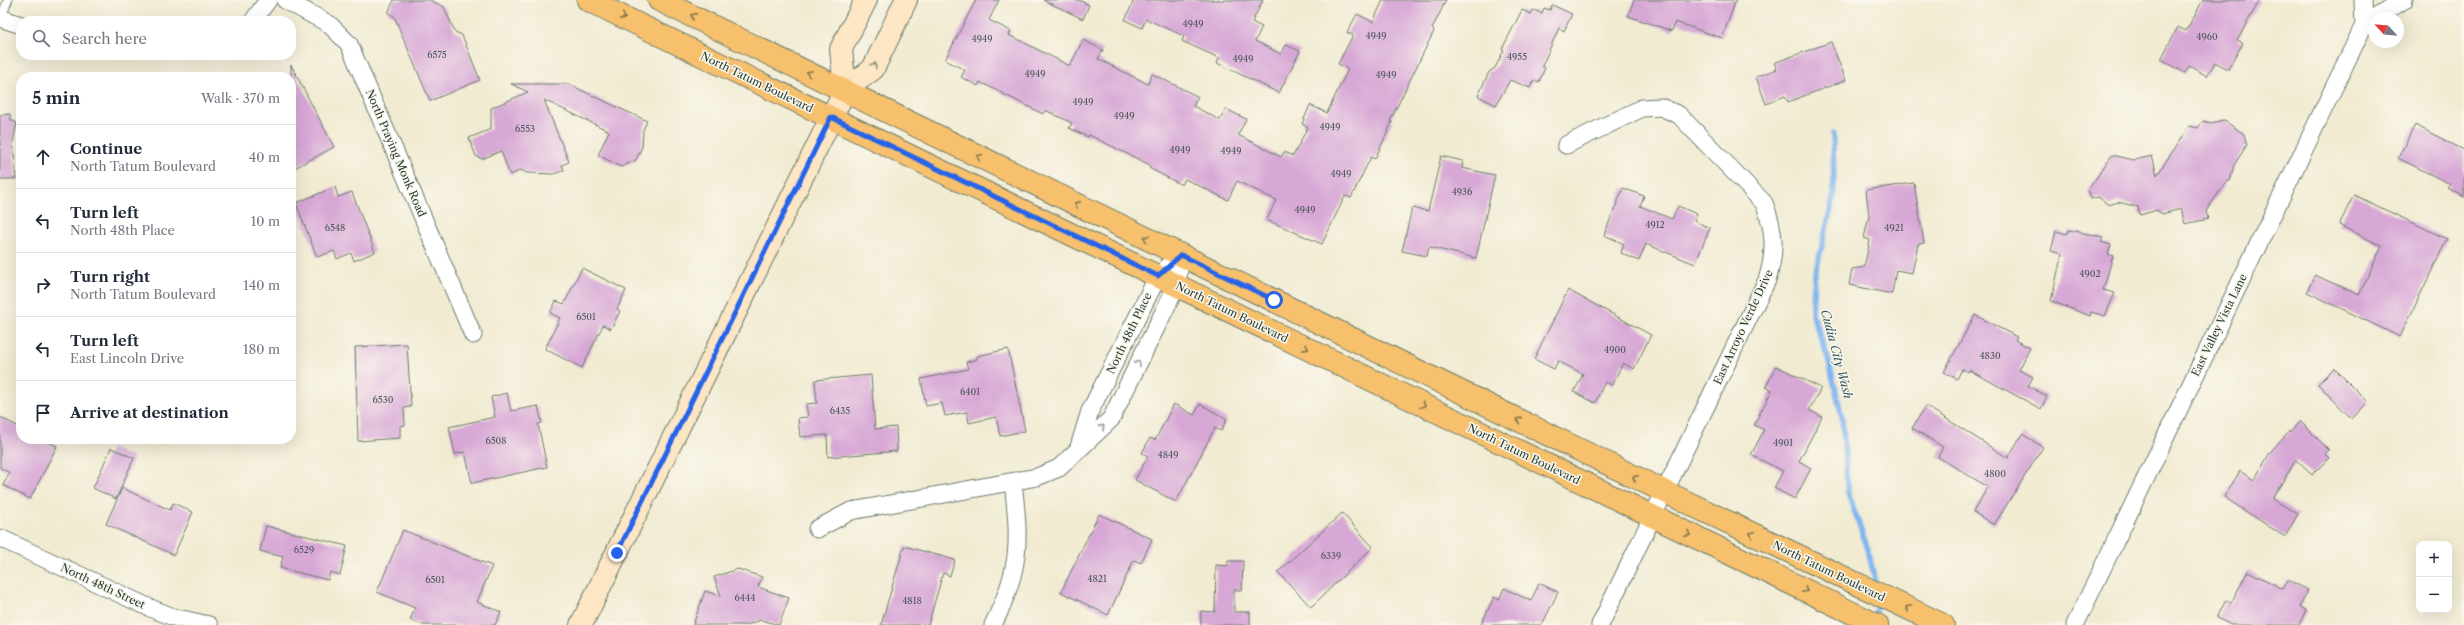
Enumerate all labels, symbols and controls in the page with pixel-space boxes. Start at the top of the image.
one-way arrow [619,12,626,20]
north arrow [2368,12,2404,48]
one-way arrow [689,13,697,21]
search box [16,16,296,60]
house number: 4949 [1183,18,1203,29]
icon: search [30,27,52,49]
text: Search here [62,29,147,48]
house number: 4949 [1366,30,1386,41]
house number: 4960 [2196,31,2218,42]
house number: 4949 [972,33,992,44]
house number: 6575 [427,49,447,60]
street label: North Tatum Boulevard [698,49,816,115]
house number: 4955 [1507,51,1527,62]
house number: 4949 [1233,53,1253,64]
one-way arrow [870,63,877,70]
house number: 4949 [1025,68,1045,79]
house number: 4949 [1376,69,1396,80]
one-way arrow [806,70,814,78]
street label: North Praying Monk Road [363,87,429,219]
text: 5 min [32,88,80,108]
text: Walk · 370 m [201,90,280,106]
house number: 4949 [1073,96,1093,107]
house number: 4949 [1114,110,1134,121]
house number: 4949 [1320,121,1340,132]
house number: 6553 [515,123,535,134]
text: Continue [70,139,142,158]
house number: 4949 [1170,144,1190,155]
house number: 4949 [1221,145,1241,156]
icon: ahead [32,146,54,168]
text: 40 m [249,149,280,165]
one-way arrow [976,154,983,161]
text: North Tatum Boulevard [70,158,216,174]
house number: 4949 [1331,168,1351,179]
house number: 4936 [1452,186,1472,197]
one-way arrow [1074,202,1081,209]
text: Turn left [70,203,139,222]
house number: 4949 [1295,204,1315,215]
icon: left [32,210,54,232]
text: 10 m [251,213,280,229]
house number: 4912 [1645,219,1665,230]
text: North 48th Place [70,222,175,238]
house number: 6548 [325,222,345,233]
house number: 4921 [1884,222,1904,233]
one-way arrow [1143,235,1151,243]
text: Turn right [70,267,150,286]
street label: East Arroyo Verde Drive [1710,267,1776,387]
house number: 4902 [2079,268,2101,279]
street label: East Valley Vista Lane [2188,271,2250,379]
icon: right [32,274,54,296]
text: 140 m [243,277,280,293]
street label: North Tatum Boulevard [1173,279,1291,345]
text: North Tatum Boulevard [70,286,216,302]
street label: North 48th Place [1103,290,1155,376]
route start [1265,291,1283,309]
water label: Cudia City Wash [1818,308,1856,401]
house number: 6501 [576,311,596,322]
text: Turn left [70,331,139,350]
icon: left [32,338,54,360]
text: 180 m [243,341,280,357]
one-way arrow [1302,344,1310,351]
house number: 4900 [1604,344,1626,355]
text: East Lincoln Drive [70,350,184,366]
house number: 4830 [1979,350,2001,361]
one-way arrow [1133,360,1141,367]
house number: 6401 [960,386,980,397]
house number: 6530 [373,394,394,405]
one-way arrow [1419,401,1427,408]
icon: arrive [32,402,54,424]
text: Arrive at destination [70,403,229,422]
house number: 6435 [830,405,850,416]
one-way arrow [1515,417,1523,425]
street label: North Tatum Boulevard [1465,421,1583,487]
one-way arrow [1097,424,1105,432]
house number: 6508 [485,435,507,446]
house number: 4901 [1773,437,1793,448]
house number: 4849 [1157,449,1179,460]
house number: 4800 [1984,468,2006,479]
one-way arrow [1632,475,1640,482]
one-way arrow [1683,529,1691,537]
one-way arrow [1749,531,1757,539]
street label: North Tatum Boulevard [1770,538,1888,604]
map controls [2416,541,2452,613]
button: + [2416,541,2452,577]
house number: 6529 [294,544,314,555]
route end [608,544,626,562]
house number: 6339 [1321,550,1341,561]
street label: North 48th Street [59,560,148,612]
house number: 4821 [1087,573,1107,584]
house number: 6501 [425,574,445,585]
button: − [2416,577,2452,613]
one-way arrow [1800,585,1808,593]
house number: 6444 [735,592,755,603]
house number: 4818 [902,595,922,606]
one-way arrow [1904,605,1912,613]

